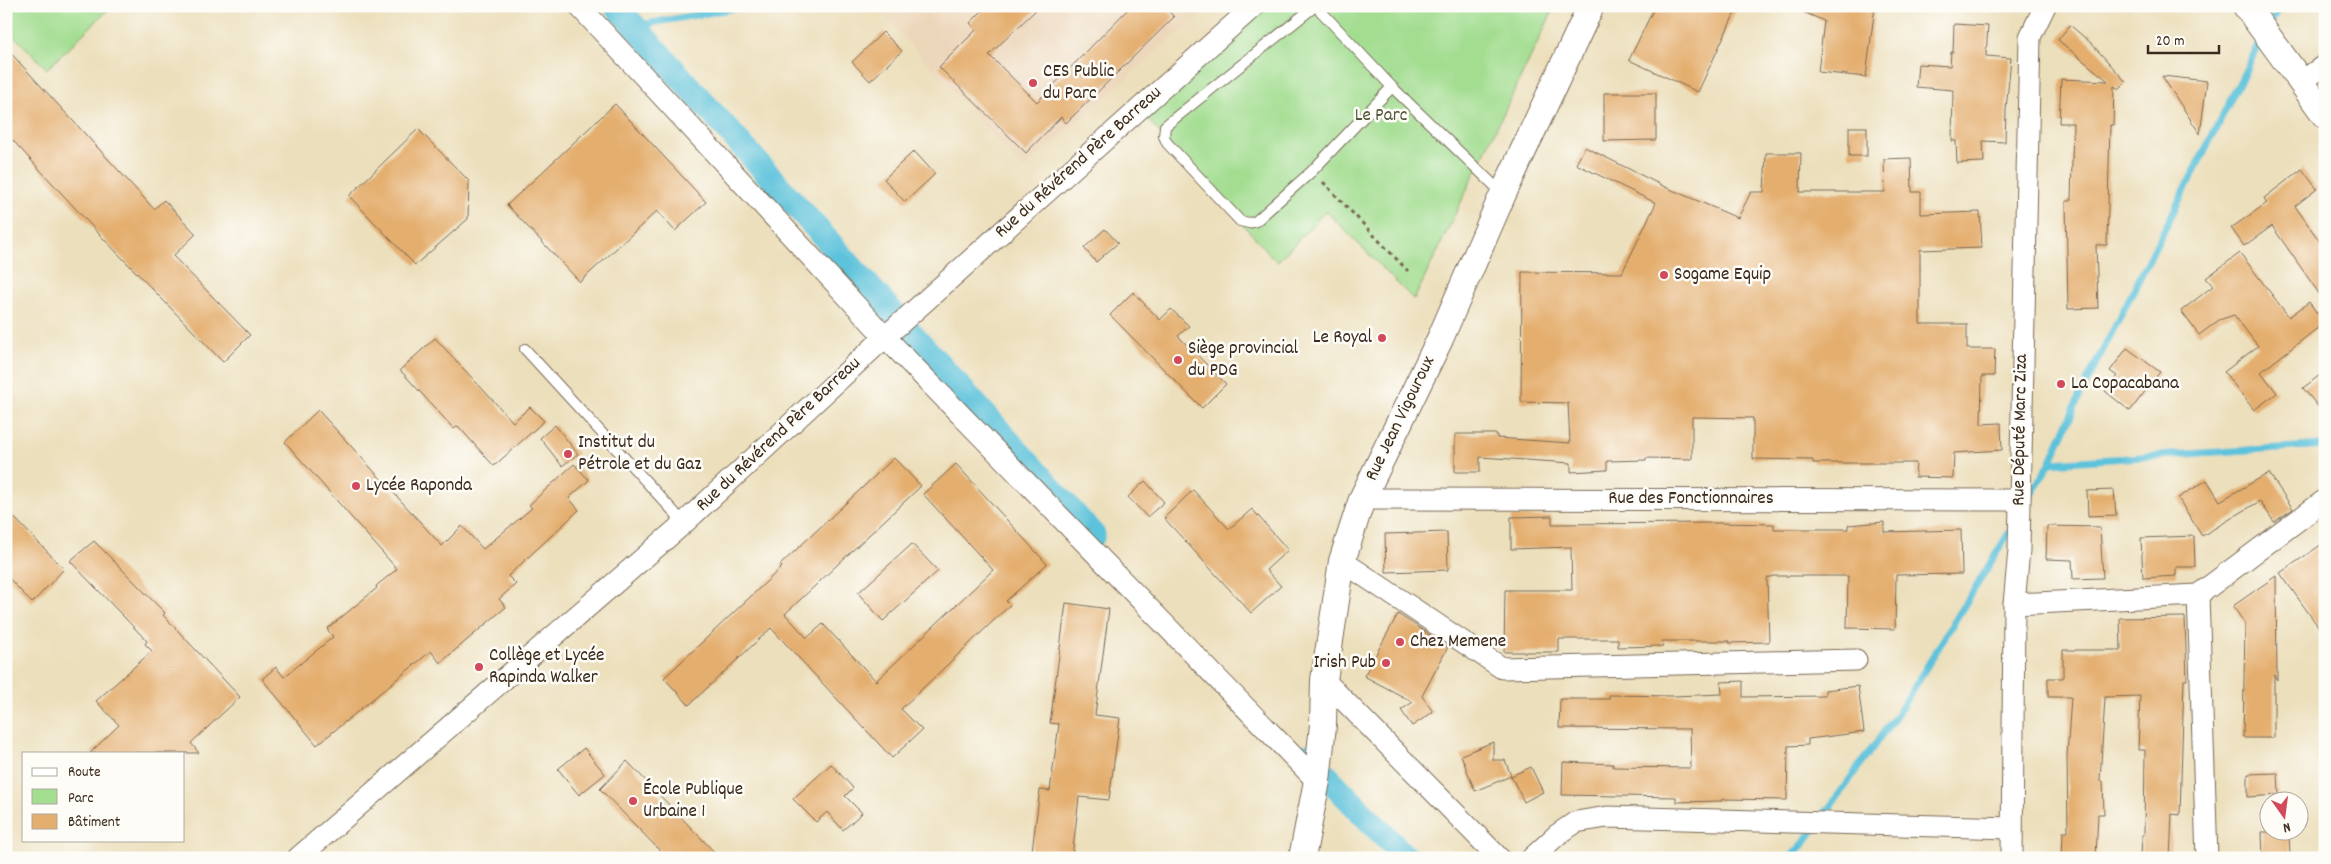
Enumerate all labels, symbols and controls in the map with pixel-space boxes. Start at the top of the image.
scale bar [2148,22,2220,54]
text: 20 m [2156,31,2184,53]
place label: CES Public du Parc [1043,59,1114,108]
marker: CES Public du Parc [1027,77,1039,89]
street label: Rue du Révérend Père Barreau [989,80,1169,246]
park label: Le Parc [1355,103,1407,130]
place label: Sogame Equip [1674,262,1771,289]
marker: Sogame Equip [1658,269,1670,281]
place label: Le Royal [1313,325,1372,352]
marker: Le Royal [1376,332,1388,344]
place label: Siège provincial du PDG [1188,336,1299,385]
street label: Rue du Révérend Père Barreau [691,351,867,519]
street label: Rue Jean Vigouroux [1359,352,1443,486]
street label: Rue Député Marc Ziza [2006,353,2036,506]
marker: Siège provincial du PDG [1172,354,1184,366]
place label: La Copacabana [2071,371,2180,398]
marker: La Copacabana [2055,378,2067,390]
place label: Institut du Pétrole et du Gaz [578,430,701,479]
marker: Institut du Pétrole et du Gaz [562,448,574,460]
place label: Lycée Raponda [366,473,473,500]
marker: Lycée Raponda [350,480,362,492]
street label: Rue des Fonctionnaires [1608,486,1774,513]
place label: Chez Memene [1410,629,1506,656]
marker: Chez Memene [1394,636,1406,648]
place label: Collège et Lycée Rapinda Walker [489,643,604,692]
place label: Irish Pub [1313,650,1376,677]
marker: Irish Pub [1380,657,1392,669]
marker: Collège et Lycée Rapinda Walker [473,661,485,673]
legend [22,752,185,842]
text: Route [68,762,101,784]
place label: École Publique Urbaine 1 [643,777,743,826]
text: Parc [68,788,93,810]
north arrow [2258,792,2308,842]
marker: École Publique Urbaine 1 [627,795,639,807]
text: Bâtiment [68,812,121,834]
text: N [2281,816,2292,837]

